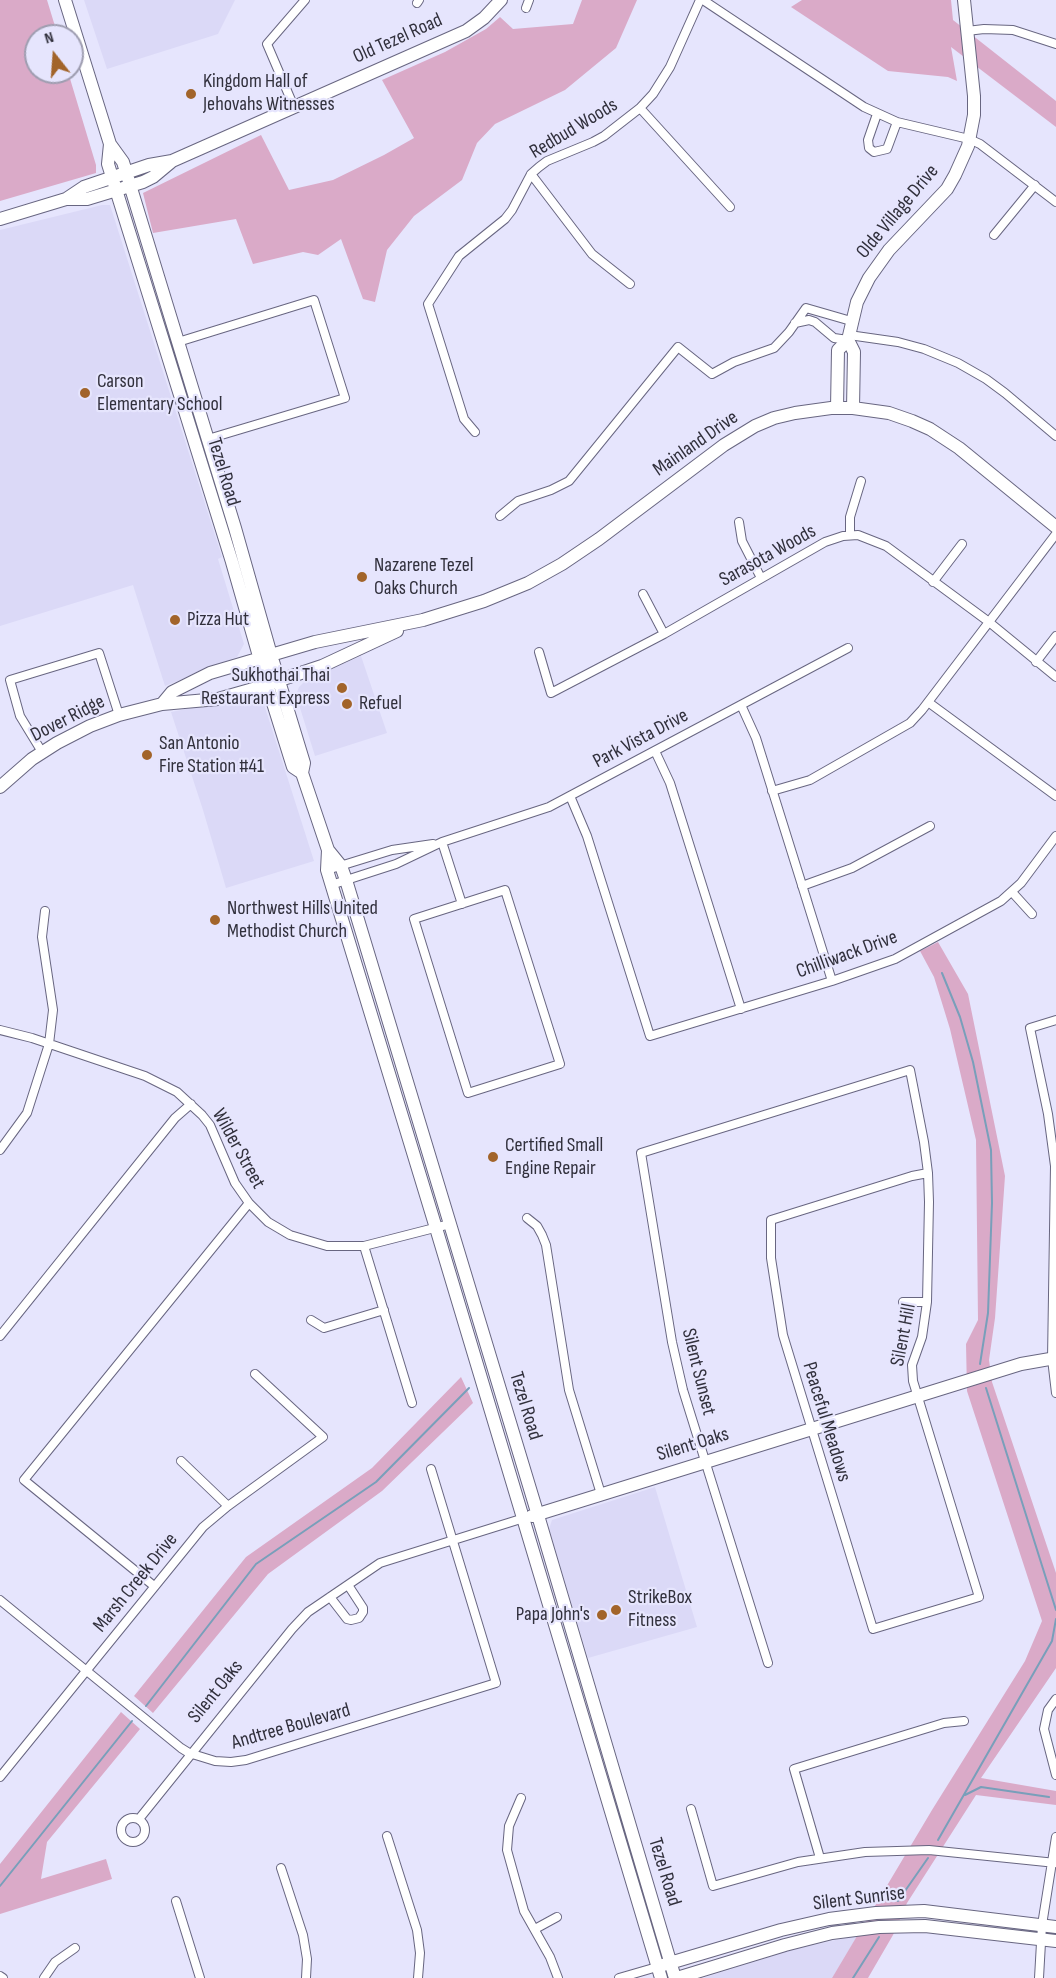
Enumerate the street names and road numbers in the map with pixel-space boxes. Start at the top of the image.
street label: Old Tezel Road [350,9,446,69]
street label: Redbud Woods [526,93,622,165]
street label: Olde Village Drive [852,160,944,264]
street label: Mainland Drive [649,406,743,482]
street label: Tezel Road [201,435,245,509]
street label: Sarasota Woods [716,520,820,592]
street label: Dover Ridge [27,690,109,748]
street label: Park Vista Drive [589,704,693,774]
street label: Chilliwack Drive [793,926,901,984]
street label: Wilder Street [206,1105,270,1193]
street label: Silent Hill [886,1302,922,1368]
street label: Silent Sunset [676,1326,720,1418]
street label: Peaceful Meadows [796,1359,856,1485]
street label: Tezel Road [503,1369,547,1443]
street label: Silent Oaks [654,1423,732,1467]
street label: Marsh Creek Drive [89,1529,183,1637]
street label: Silent Oaks [183,1656,249,1728]
street label: Andtree Boulevard [229,1699,353,1755]
street label: Tezel Road [642,1835,686,1909]
street label: Silent Sunrise [812,1881,906,1917]

